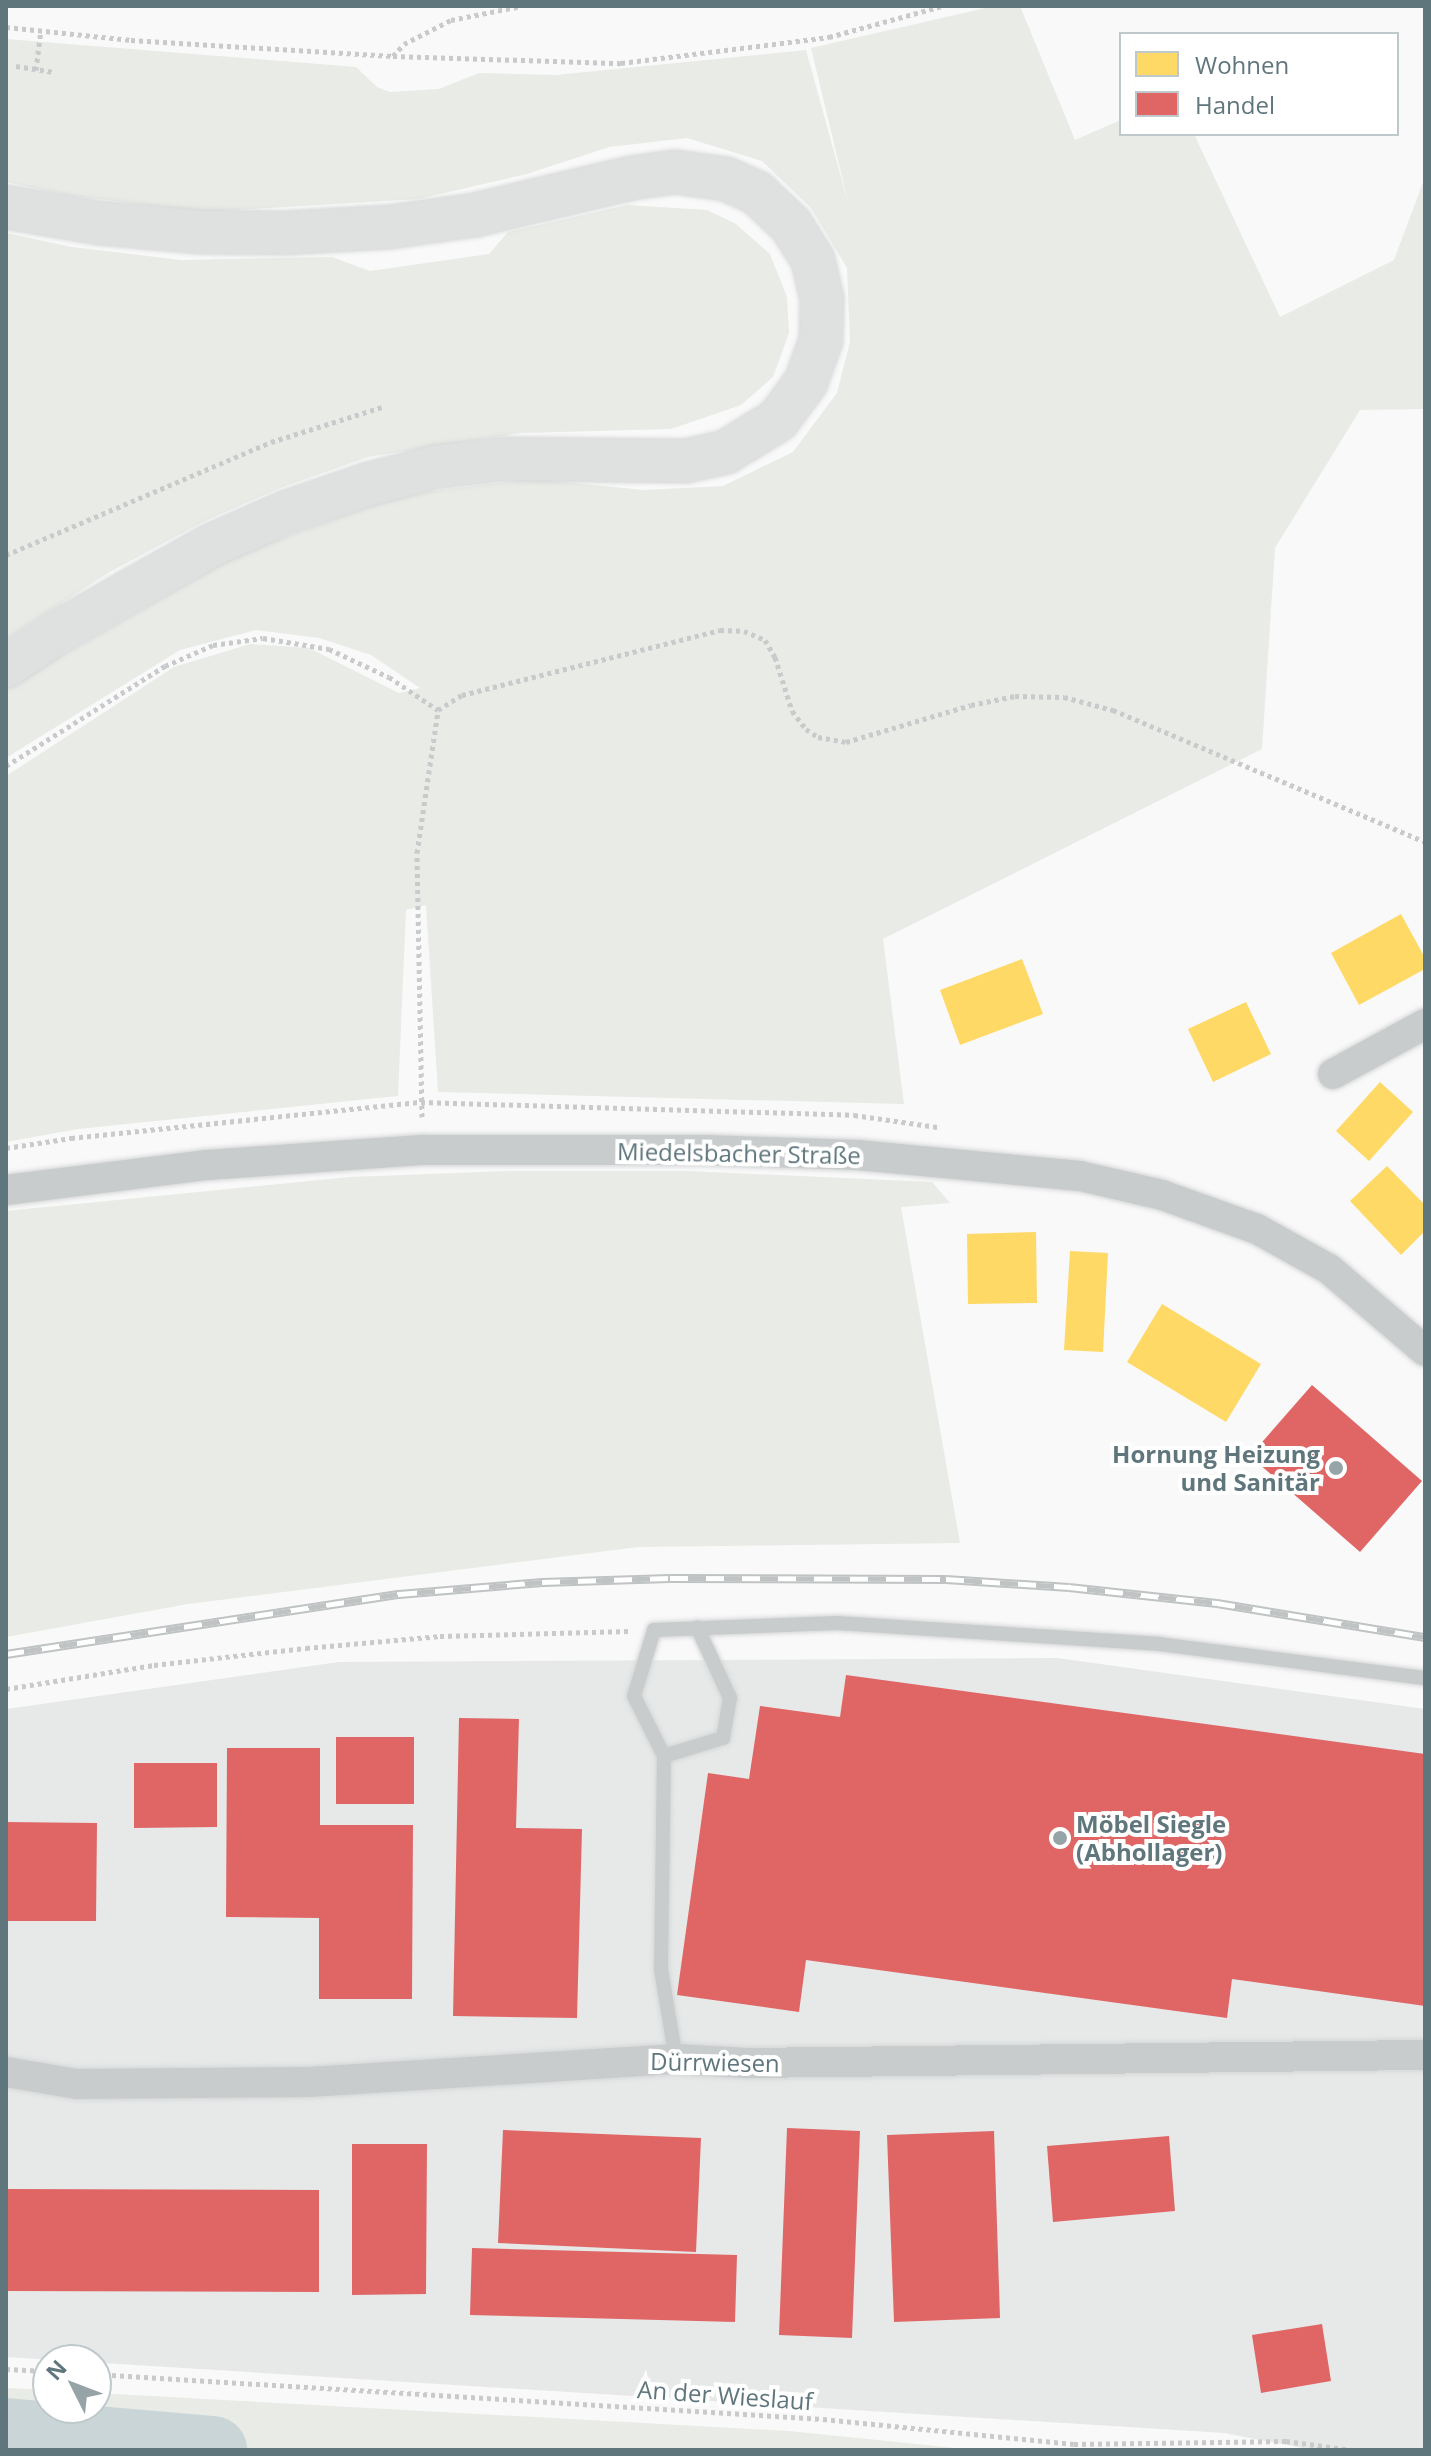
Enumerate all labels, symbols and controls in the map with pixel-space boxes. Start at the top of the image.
legend [1119,32,1399,136]
text: Wohnen [1195,48,1289,81]
text: Handel [1195,88,1275,121]
street label: Miedelsbacher Straße [617,1136,861,1170]
place label: Hornung Heizung und Sanitär [1112,1440,1320,1496]
marker: Hornung Heizung und Sanitär [1327,1459,1345,1477]
place label: Möbel Siegle (Abhollager) [1076,1810,1226,1866]
marker: Möbel Siegle (Abhollager) [1051,1829,1069,1847]
street label: Dürrwiesen [650,2046,780,2078]
north arrow [32,2344,112,2424]
text: N [39,2353,73,2386]
street label: An der Wieslauf [636,2375,814,2415]

